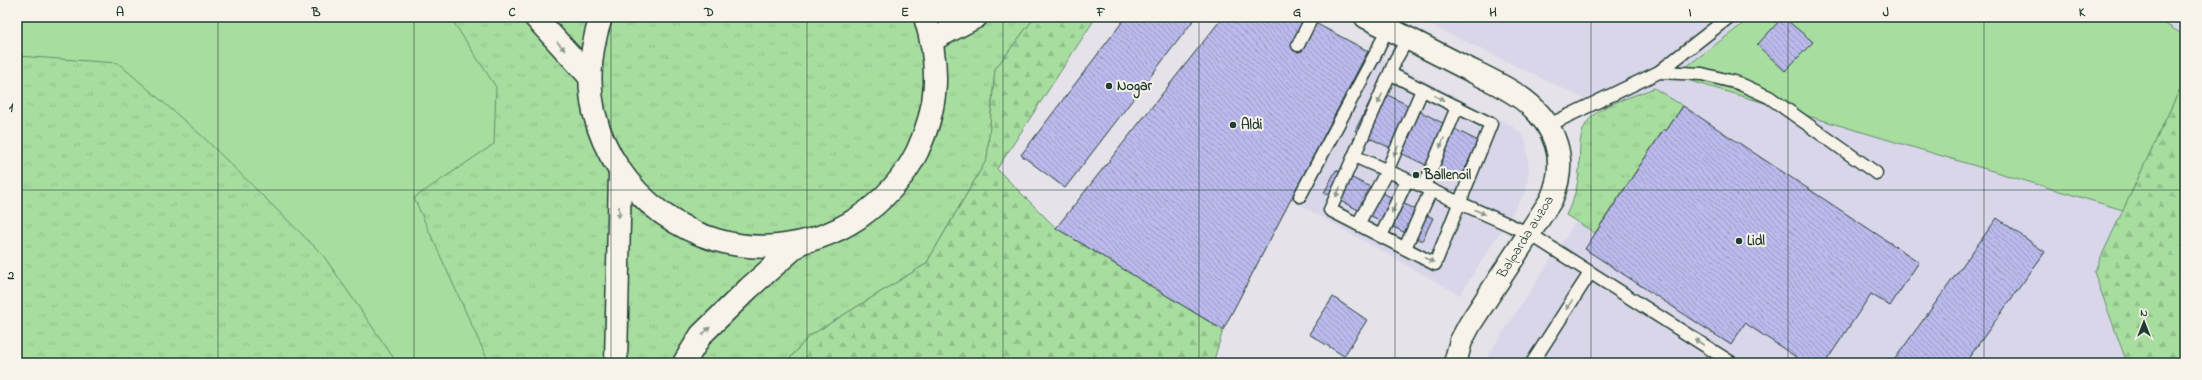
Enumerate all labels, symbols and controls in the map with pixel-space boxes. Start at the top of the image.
text: A [116,3,124,22]
text: B [311,3,321,22]
text: C [508,3,516,22]
text: D [703,3,714,22]
text: E [901,3,909,22]
text: F [1096,3,1106,22]
text: G [1293,3,1301,22]
text: H [1489,3,1497,22]
text: I [1688,3,1692,22]
text: J [1883,3,1889,22]
text: K [2079,3,2086,22]
one-way arrow [557,41,566,51]
place label: Nogar [1117,76,1153,99]
marker: Nogar [1104,81,1114,91]
one-way arrow [1377,93,1383,105]
one-way arrow [1433,95,1445,101]
text: 1 [9,98,14,117]
place label: Aldi [1241,115,1263,136]
marker: Aldi [1228,120,1238,130]
one-way arrow [1439,138,1445,149]
one-way arrow [1392,146,1398,158]
place label: Ballenoil [1423,165,1472,186]
marker: Ballenoil [1411,170,1421,180]
one-way arrow [1335,186,1341,198]
street label: Balparda auzoa [1492,192,1560,283]
one-way arrow [1391,202,1397,213]
one-way arrow [616,206,623,218]
one-way arrow [1474,209,1485,215]
place label: Lidl [1747,231,1766,252]
marker: Lidl [1734,236,1744,246]
one-way arrow [1423,257,1434,263]
text: 2 [7,266,15,285]
one-way arrow [1565,299,1572,311]
north arrow [2124,302,2164,342]
text: N [2140,305,2148,321]
one-way arrow [701,326,711,336]
one-way arrow [1694,338,1704,346]

